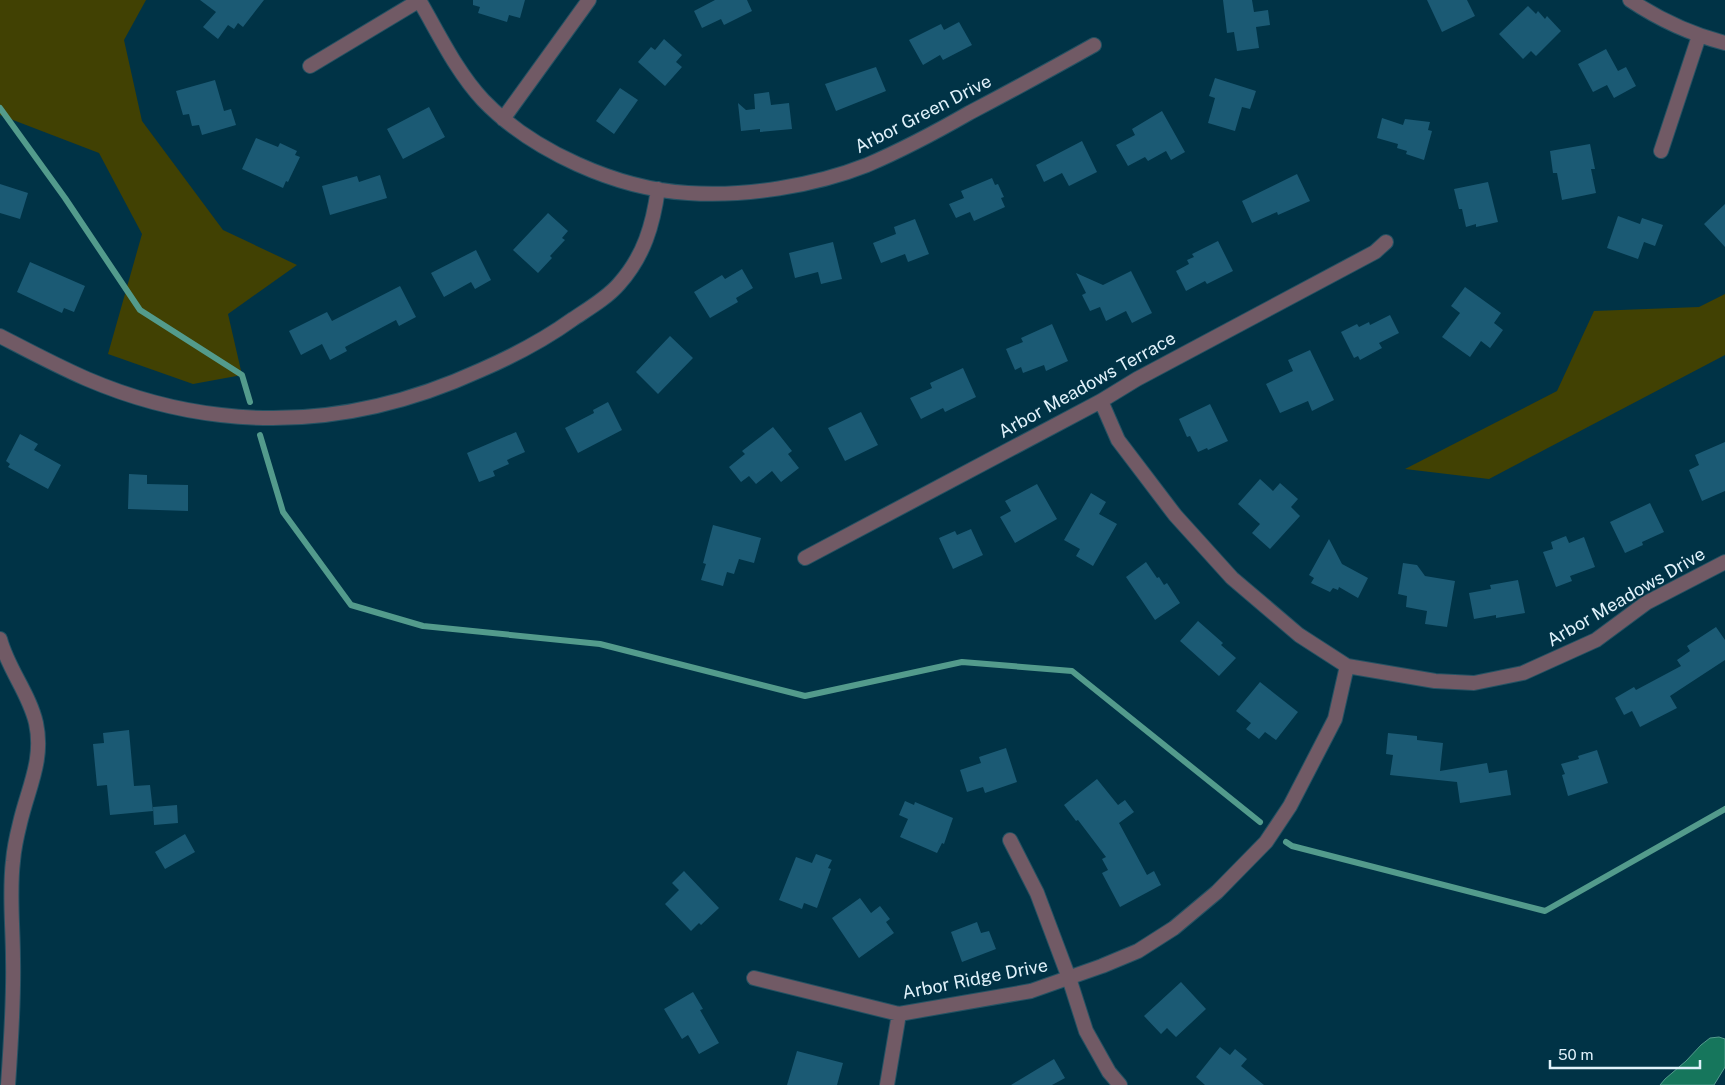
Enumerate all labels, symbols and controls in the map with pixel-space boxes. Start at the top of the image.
street label: Arbor Green Drive [851,70,995,157]
street label: Arbor Meadows Terrace [994,327,1179,442]
street label: Arbor Meadows Drive [1543,543,1709,650]
street label: Arbor Ridge Drive [900,954,1049,1003]
scale bar [1550,1038,1700,1070]
text: 50 m [1558,1046,1593,1063]

